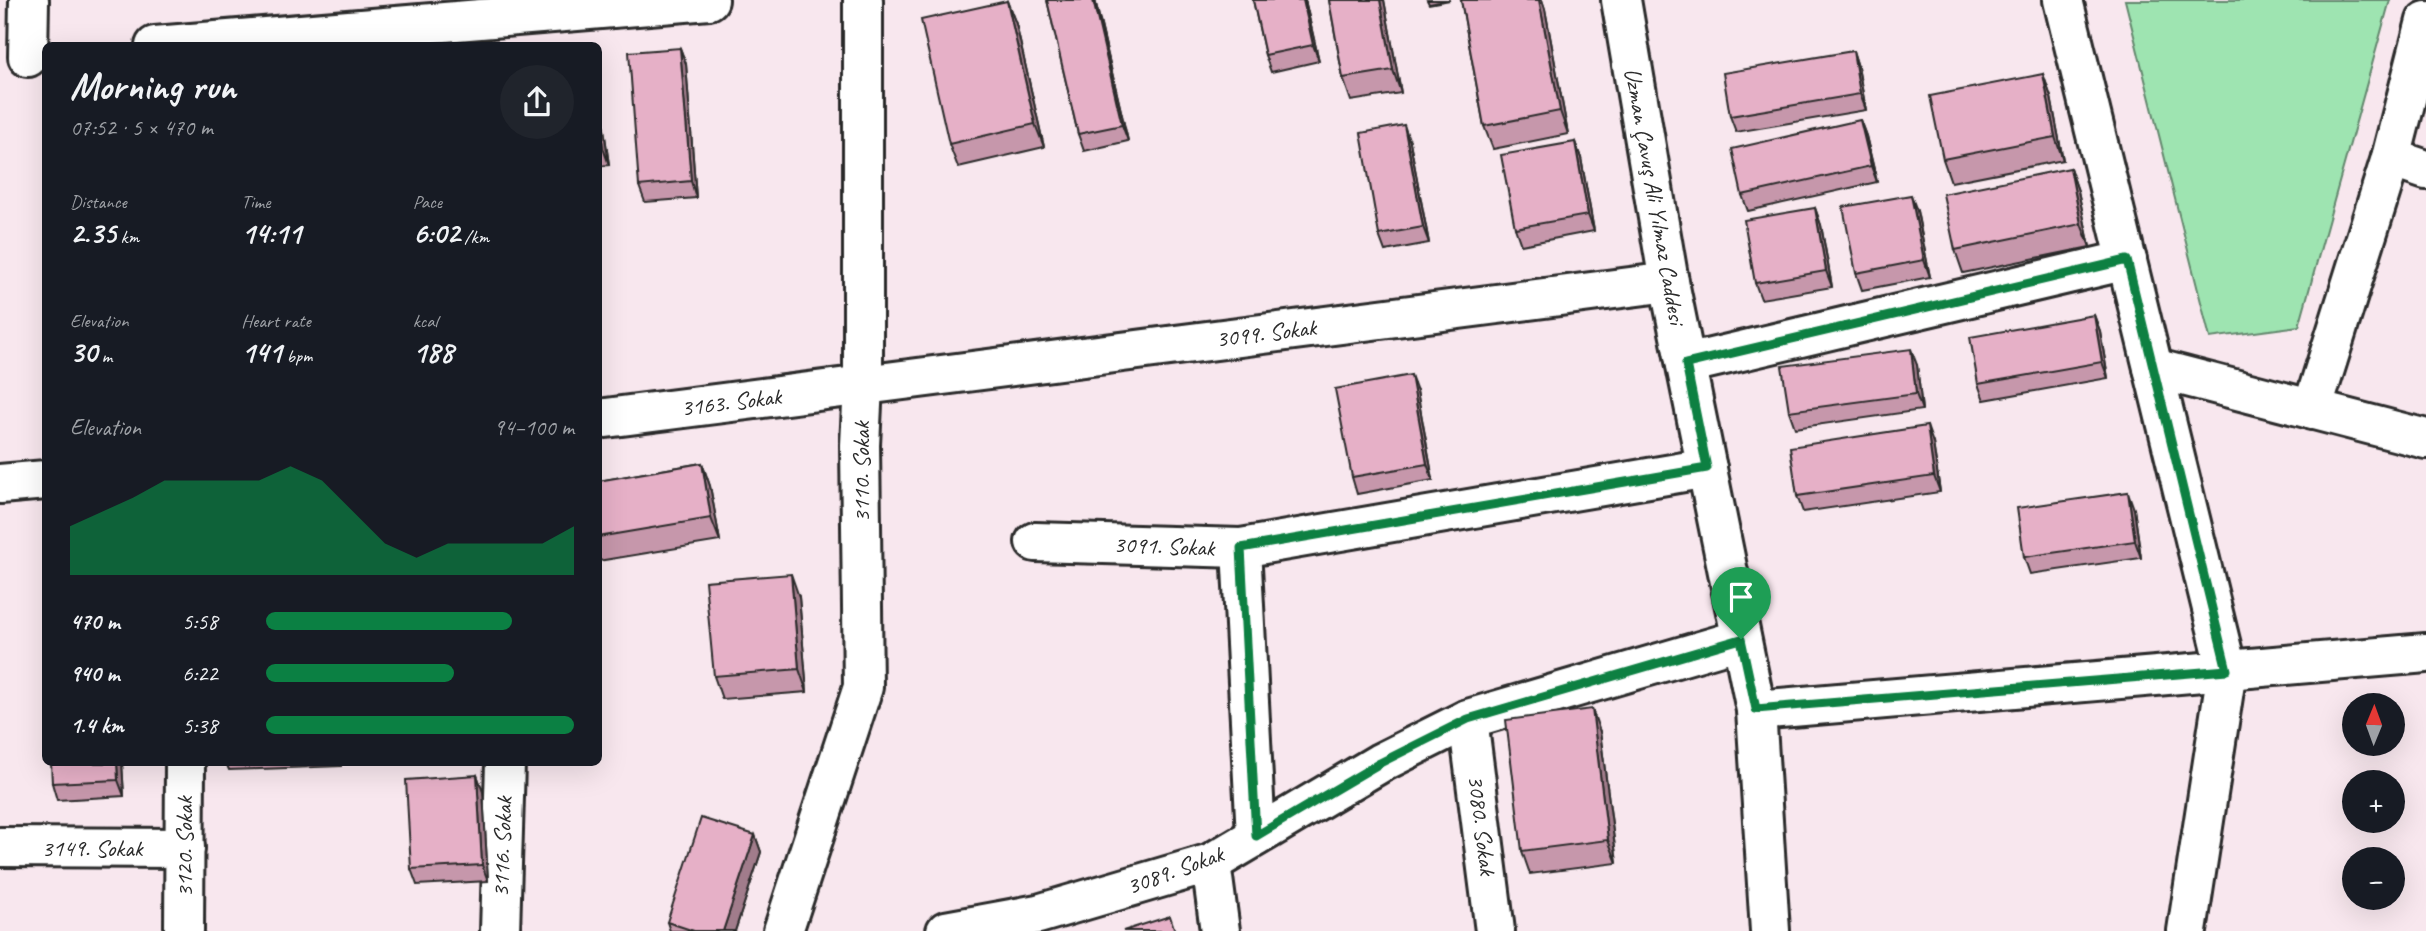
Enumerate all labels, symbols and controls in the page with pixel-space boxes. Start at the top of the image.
text: Morning run [70,63,236,110]
button: share [500,65,574,139]
street label: Uzman Çavuş Ali Yılmaz Caddesi [1618,65,1693,329]
text: 07:52 · 5 × 470 m [70,113,213,142]
text: Distance [70,190,127,214]
text: Time [241,190,270,214]
text: Pace [413,190,442,214]
text: 2.35 [70,214,116,252]
text: 14:11 [241,214,301,252]
text: 6:02 [413,214,460,252]
text: km [116,225,139,249]
text: /km [460,225,489,249]
text: Elevation [70,309,128,333]
text: Heart rate [241,309,311,333]
text: kcal [413,309,438,333]
street label: 3099. Sokak [1214,312,1320,354]
text: 30 [70,333,97,371]
text: 141 [241,333,282,371]
text: 188 [413,333,453,371]
text: m [97,344,112,368]
text: bpm [282,344,313,368]
street label: 3163. Sokak [679,381,785,423]
text: Elevation [70,413,141,442]
text: 94–100 m [494,413,574,442]
street label: 3110. Sokak [846,419,876,522]
street label: 3091. Sokak [1113,529,1217,563]
pin [1711,567,1771,639]
icon: arrive [1722,578,1760,616]
text: 470 m [70,607,120,636]
text: 5:58 [182,607,218,636]
text: 940 m [70,659,119,688]
text: 6:22 [182,659,218,688]
north arrow [2342,693,2404,756]
map controls [2342,693,2405,910]
text: 1.4 km [70,711,124,740]
text: 5:38 [182,711,218,740]
button: + [2342,770,2405,833]
street label: 3080. Sokak [1461,773,1503,879]
street label: 3120. Sokak [169,794,199,897]
street label: 3116. Sokak [485,794,519,898]
street label: 3149. Sokak [42,833,145,863]
street label: 3089. Sokak [1123,838,1230,901]
button: − [2342,847,2405,910]

